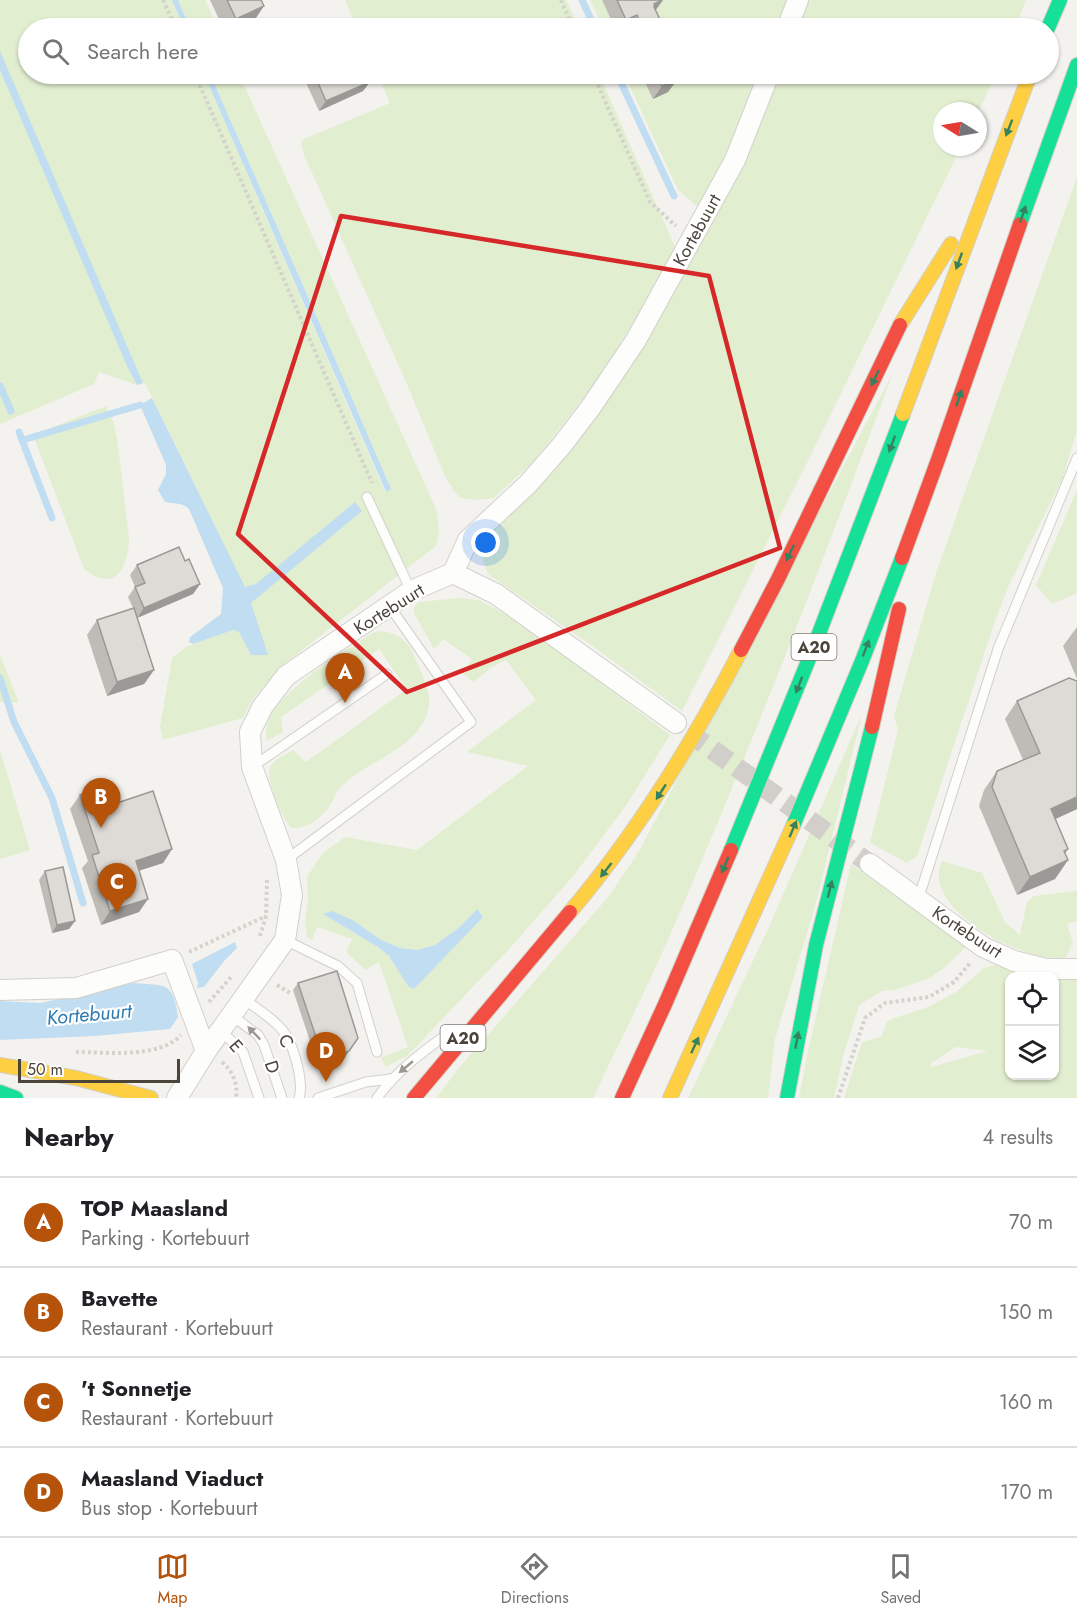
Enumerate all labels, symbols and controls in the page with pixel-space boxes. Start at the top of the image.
search box [18,18,1059,84]
icon: search [39,35,72,68]
text: Search here [87,35,198,67]
north arrow [933,102,987,156]
one-way arrow [1004,119,1014,137]
street label: Kortebuurt [667,189,728,271]
one-way arrow [1019,205,1029,223]
one-way arrow [954,253,964,271]
one-way arrow [871,369,880,386]
one-way arrow [955,389,965,407]
one-way arrow [887,436,897,454]
your location [471,528,500,557]
one-way arrow [785,545,795,562]
street label: Kortebuurt [349,577,430,641]
road number: A20 [792,634,836,660]
one-way arrow [862,639,872,657]
pin: A [326,654,364,703]
one-way arrow [794,676,804,694]
pin: B [82,778,120,828]
one-way arrow [655,784,666,800]
one-way arrow [788,820,798,838]
one-way arrow [720,857,730,875]
one-way arrow [600,862,612,878]
pin: C [98,864,136,913]
one-way arrow [826,879,836,898]
street label: Kortebuurt [927,900,1008,965]
map controls [1005,972,1059,1080]
button: locate [1005,972,1059,1026]
water label: Kortebuurt [45,996,134,1033]
road number: A20 [440,1025,486,1051]
one-way arrow [247,1026,261,1041]
button: layers [1005,1026,1059,1080]
street label: C [272,1029,300,1053]
one-way arrow [793,1031,802,1050]
pin: D [306,1032,346,1082]
street label: E [223,1034,249,1058]
one-way arrow [691,1037,700,1054]
scale bar [18,1056,180,1084]
street label: D [258,1057,286,1077]
text: 50 m [27,1058,63,1081]
one-way arrow [399,1060,414,1073]
text: Nearby [24,1118,113,1156]
text: 4 results [982,1123,1053,1152]
text: TOP Maasland [81,1192,228,1224]
text: A [36,1208,51,1237]
text: 70 m [1009,1208,1053,1237]
text: Parking · Kortebuurt [81,1224,249,1253]
text: Bavette [81,1282,158,1314]
text: B [37,1298,50,1327]
text: 150 m [999,1298,1053,1327]
text: Restaurant · Kortebuurt [81,1314,273,1343]
text: 't Sonnetje [81,1372,192,1404]
text: C [36,1388,51,1417]
text: 160 m [999,1388,1053,1417]
text: Restaurant · Kortebuurt [81,1404,273,1433]
text: Maasland Viaduct [81,1462,263,1494]
text: D [36,1478,51,1507]
text: 170 m [1000,1478,1053,1507]
text: Bus stop · Kortebuurt [81,1494,258,1523]
tab: Map [156,1550,189,1609]
tab: Directions [501,1550,569,1609]
tab: Saved [880,1550,921,1609]

